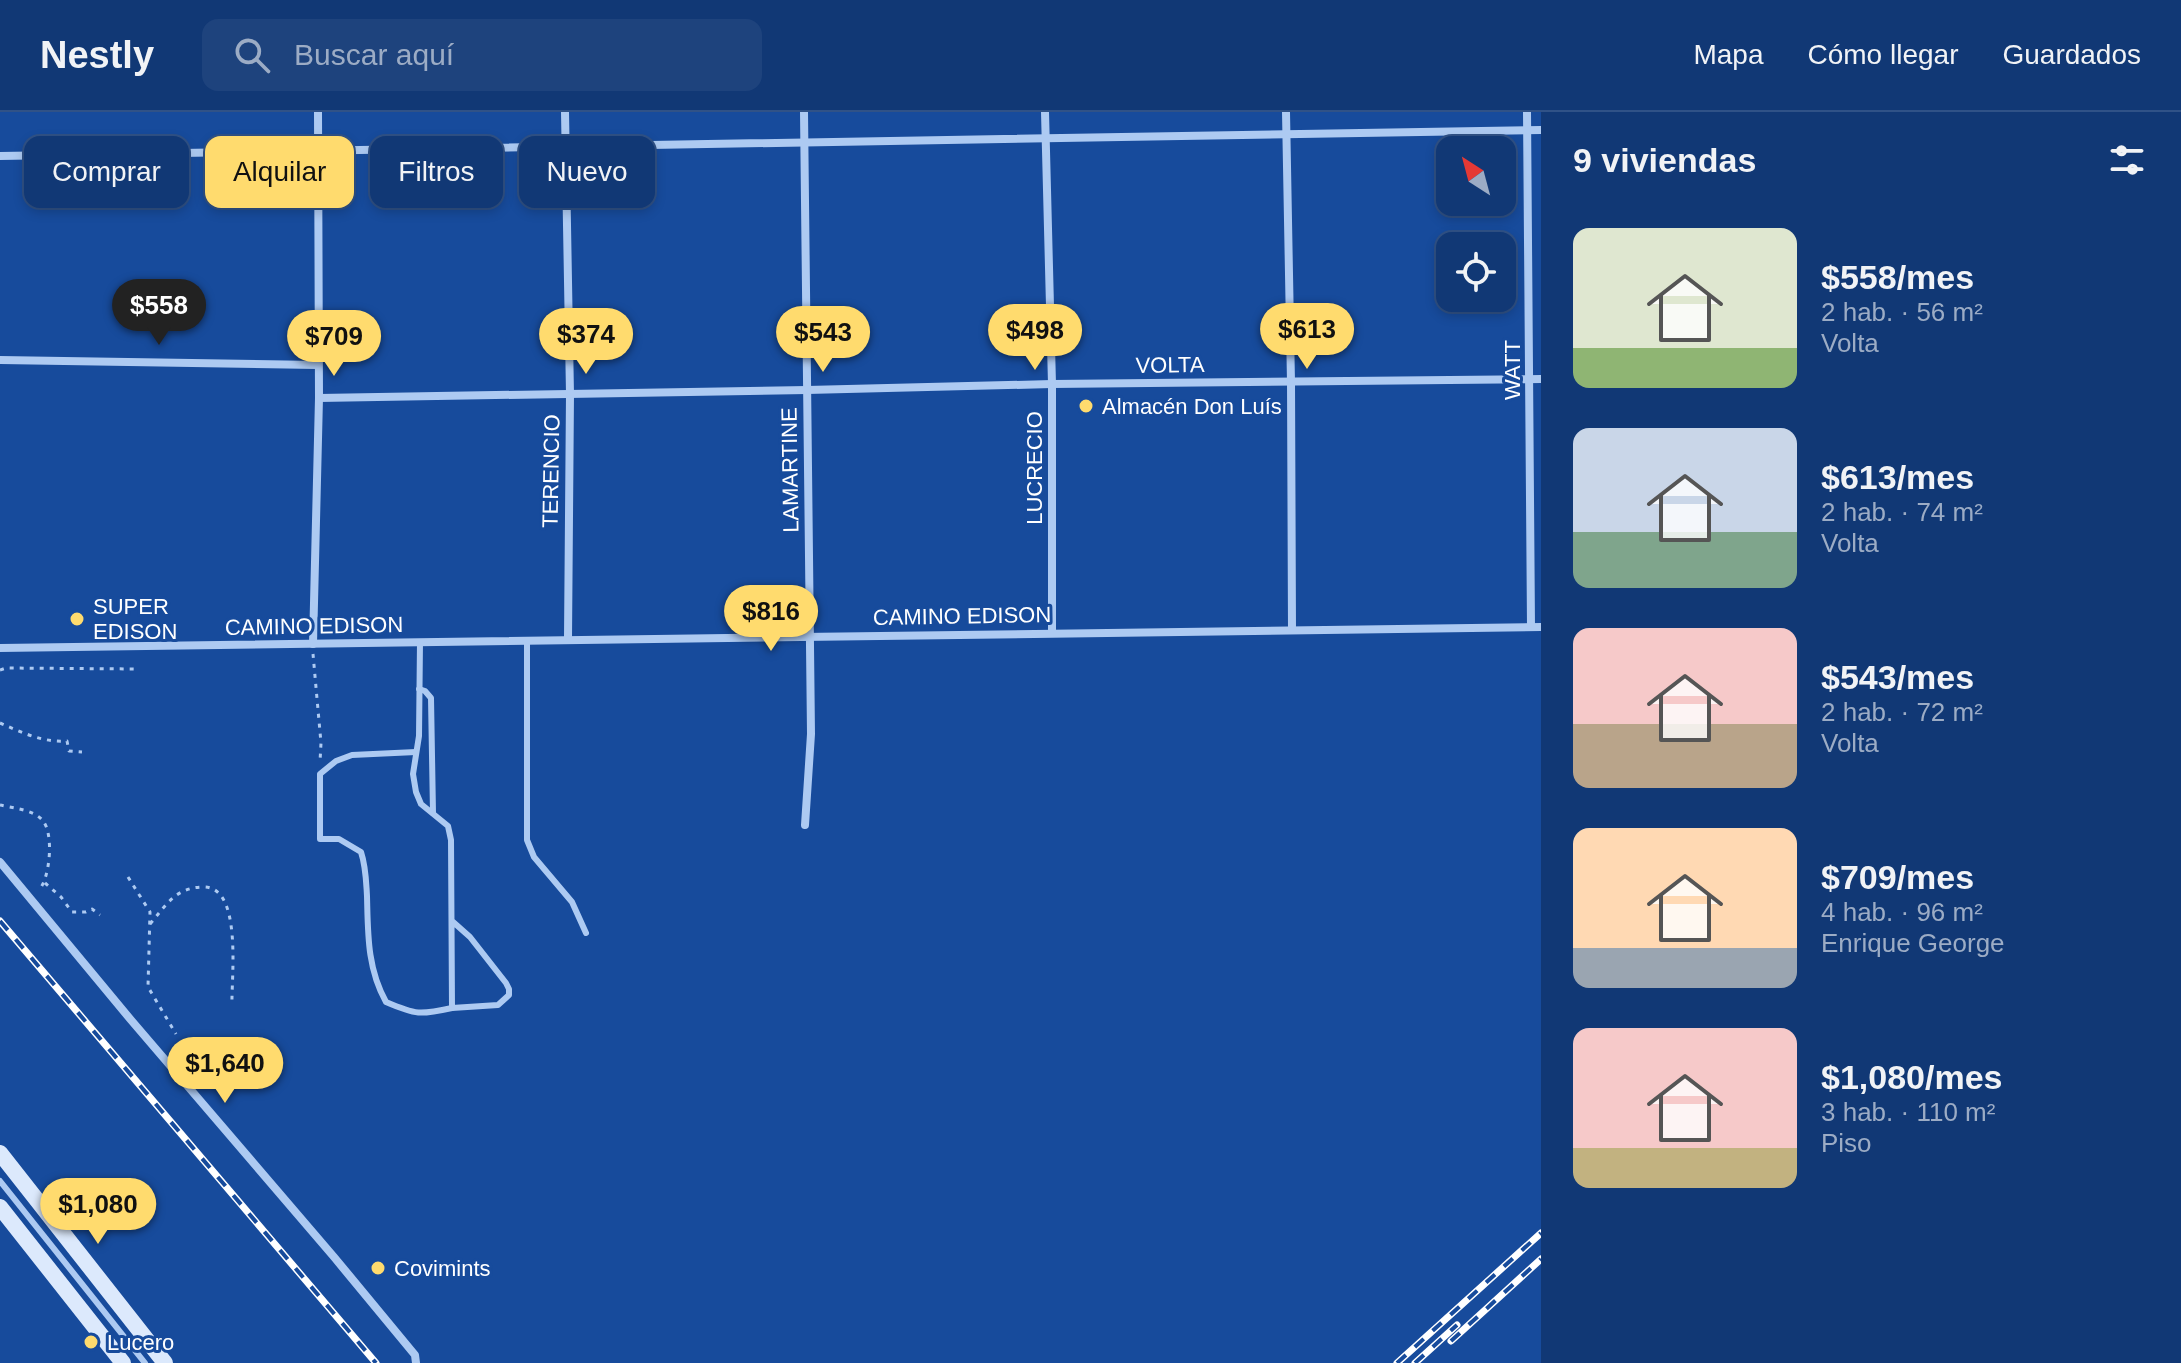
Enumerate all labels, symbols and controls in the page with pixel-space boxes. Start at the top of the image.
search box [202,19,762,91]
icon: search [230,33,274,77]
text: Nestly [40,34,154,76]
text: Buscar aquí [294,38,454,71]
text: Mapa [1693,39,1764,70]
text: Cómo llegar [1808,39,1958,70]
text: Guardados [2002,39,2141,70]
chip: Comprar [24,136,189,208]
chip: Alquilar [205,136,354,208]
chip: Filtros [370,136,503,208]
chip: Nuevo [519,136,655,208]
north arrow [1436,136,1516,216]
map controls [1436,136,1516,312]
icon: filters [2105,138,2149,182]
text: 9 viviendas [1573,141,1756,179]
button: locate [1436,232,1516,312]
text: $558/mes [1821,258,1974,296]
icon: home [1637,260,1733,356]
pin: $558 [112,279,206,347]
text: $558 [130,290,188,320]
text: 2 hab. · 56 m² [1821,297,1983,327]
pin: $613 [1260,303,1354,371]
pin: $498 [988,304,1082,372]
pin: $543 [776,306,870,374]
pin: $374 [539,308,633,376]
pin: $709 [287,310,381,378]
text: $613 [1278,314,1336,344]
text: $498 [1006,315,1064,345]
text: $543 [794,317,852,347]
text: $374 [557,319,615,349]
text: $709 [305,321,363,351]
text: Volta [1821,328,1879,358]
street label: WATT [1500,340,1525,400]
street label: VOLTA [1135,352,1205,378]
place label: Almacén Don Luís [1102,394,1282,419]
marker: Almacén Don Luís [1077,397,1095,415]
street label: LAMARTINE [776,407,804,533]
street label: LUCRECIO [1022,411,1047,525]
street label: TERENCIO [538,414,564,528]
text: $613/mes [1821,458,1974,496]
icon: home [1637,460,1733,556]
text: 2 hab. · 74 m² [1821,497,1983,527]
text: Volta [1821,528,1879,558]
pin: $816 [724,585,818,653]
place label: SUPER EDISON [93,594,177,644]
text: $816 [742,596,800,626]
street label: CAMINO EDISON [873,602,1051,630]
marker: SUPER EDISON [68,610,86,628]
street label: CAMINO EDISON [225,612,403,640]
text: $543/mes [1821,658,1974,696]
icon: home [1637,660,1733,756]
text: 2 hab. · 72 m² [1821,697,1983,727]
text: Volta [1821,728,1879,758]
text: $709/mes [1821,858,1974,896]
icon: home [1637,860,1733,956]
text: 4 hab. · 96 m² [1821,897,1983,927]
text: Enrique George [1821,928,2005,958]
pin: $1,640 [160,1037,290,1105]
text: $1,640 [185,1048,265,1078]
text: $1,080/mes [1821,1058,2003,1096]
icon: home [1637,1060,1733,1156]
text: 3 hab. · 110 m² [1821,1097,1995,1127]
text: Piso [1821,1128,1872,1158]
pin: $1,080 [33,1178,163,1246]
text: $1,080 [58,1189,138,1219]
place label: Covimints [394,1256,491,1281]
marker: Covimints [369,1259,387,1277]
place label: Lucero [107,1330,174,1355]
marker: Lucero [82,1333,100,1351]

